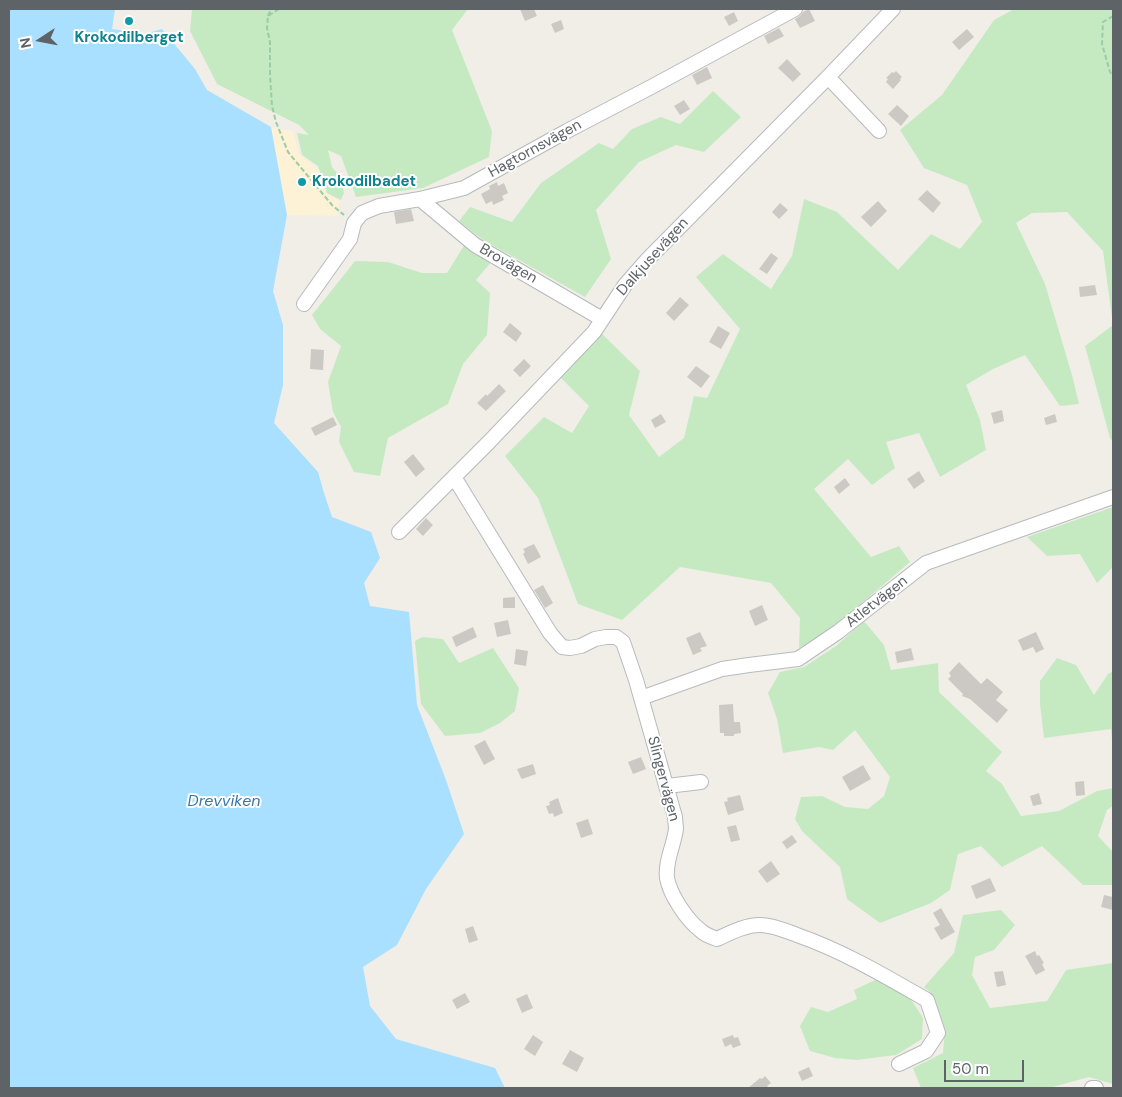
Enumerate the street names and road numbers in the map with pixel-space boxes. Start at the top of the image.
street label: Hagtornsvägen [485,116,585,182]
street label: Dalkjusevägen [613,214,693,300]
street label: Brovägen [476,240,540,288]
street label: Atletvägen [842,572,912,632]
street label: Slingervägen [643,735,683,823]

